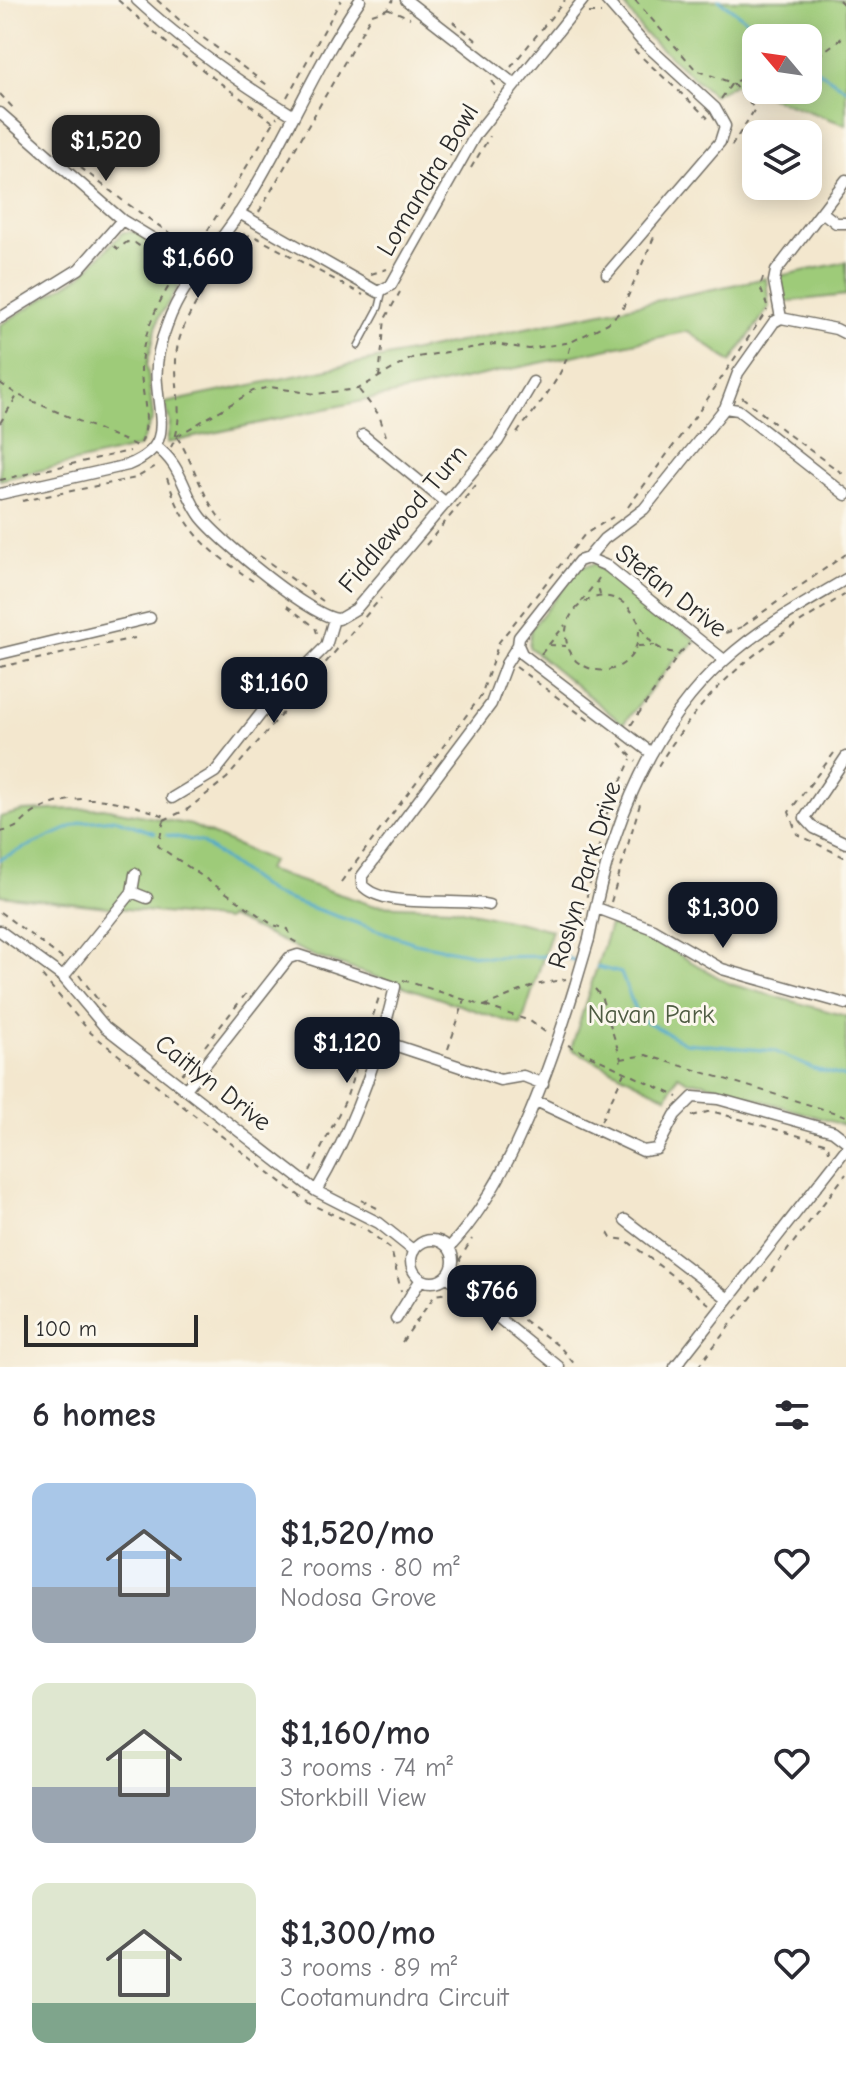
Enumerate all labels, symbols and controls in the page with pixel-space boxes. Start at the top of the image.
north arrow [742,24,822,104]
map controls [742,24,822,200]
street label: Lomandra Bowl [371,98,485,262]
pin: $1,520 [41,115,171,183]
button: layers [742,120,822,200]
text: $1,520 [70,126,142,156]
pin: $1,660 [133,232,263,300]
text: $1,660 [162,243,234,273]
street label: Fiddlewood Turn [332,439,474,599]
street label: Stefan Drive [609,538,733,644]
pin: $1,160 [209,657,339,725]
text: $1,160 [239,668,309,698]
street label: Roslyn Park Drive [542,778,628,972]
pin: $1,300 [658,882,788,950]
text: $1,300 [686,893,760,923]
park label: Navan Park [587,1000,715,1030]
pin: $1,120 [282,1017,412,1085]
street label: Caitlyn Drive [149,1028,277,1138]
text: $1,120 [313,1028,381,1058]
pin: $766 [445,1265,539,1333]
text: $766 [465,1276,519,1306]
scale bar [24,1311,198,1347]
text: 100 m [36,1316,97,1342]
icon: filters [770,1393,814,1437]
text: 6 homes [32,1395,156,1435]
text: $1,520/mo [280,1513,434,1553]
icon: home [96,1515,192,1611]
icon: heart [770,1541,814,1585]
text: 2 rooms · 80 m² [280,1553,460,1583]
text: Nodosa Grove [280,1583,436,1613]
text: $1,160/mo [280,1713,430,1753]
icon: home [96,1715,192,1811]
icon: heart [770,1741,814,1785]
text: 3 rooms · 74 m² [280,1753,453,1783]
text: Storkbill View [280,1783,426,1813]
text: $1,300/mo [280,1913,436,1953]
icon: home [96,1915,192,2011]
icon: heart [770,1941,814,1985]
text: 3 rooms · 89 m² [280,1953,457,1983]
text: Cootamundra Circuit [280,1983,509,2013]

